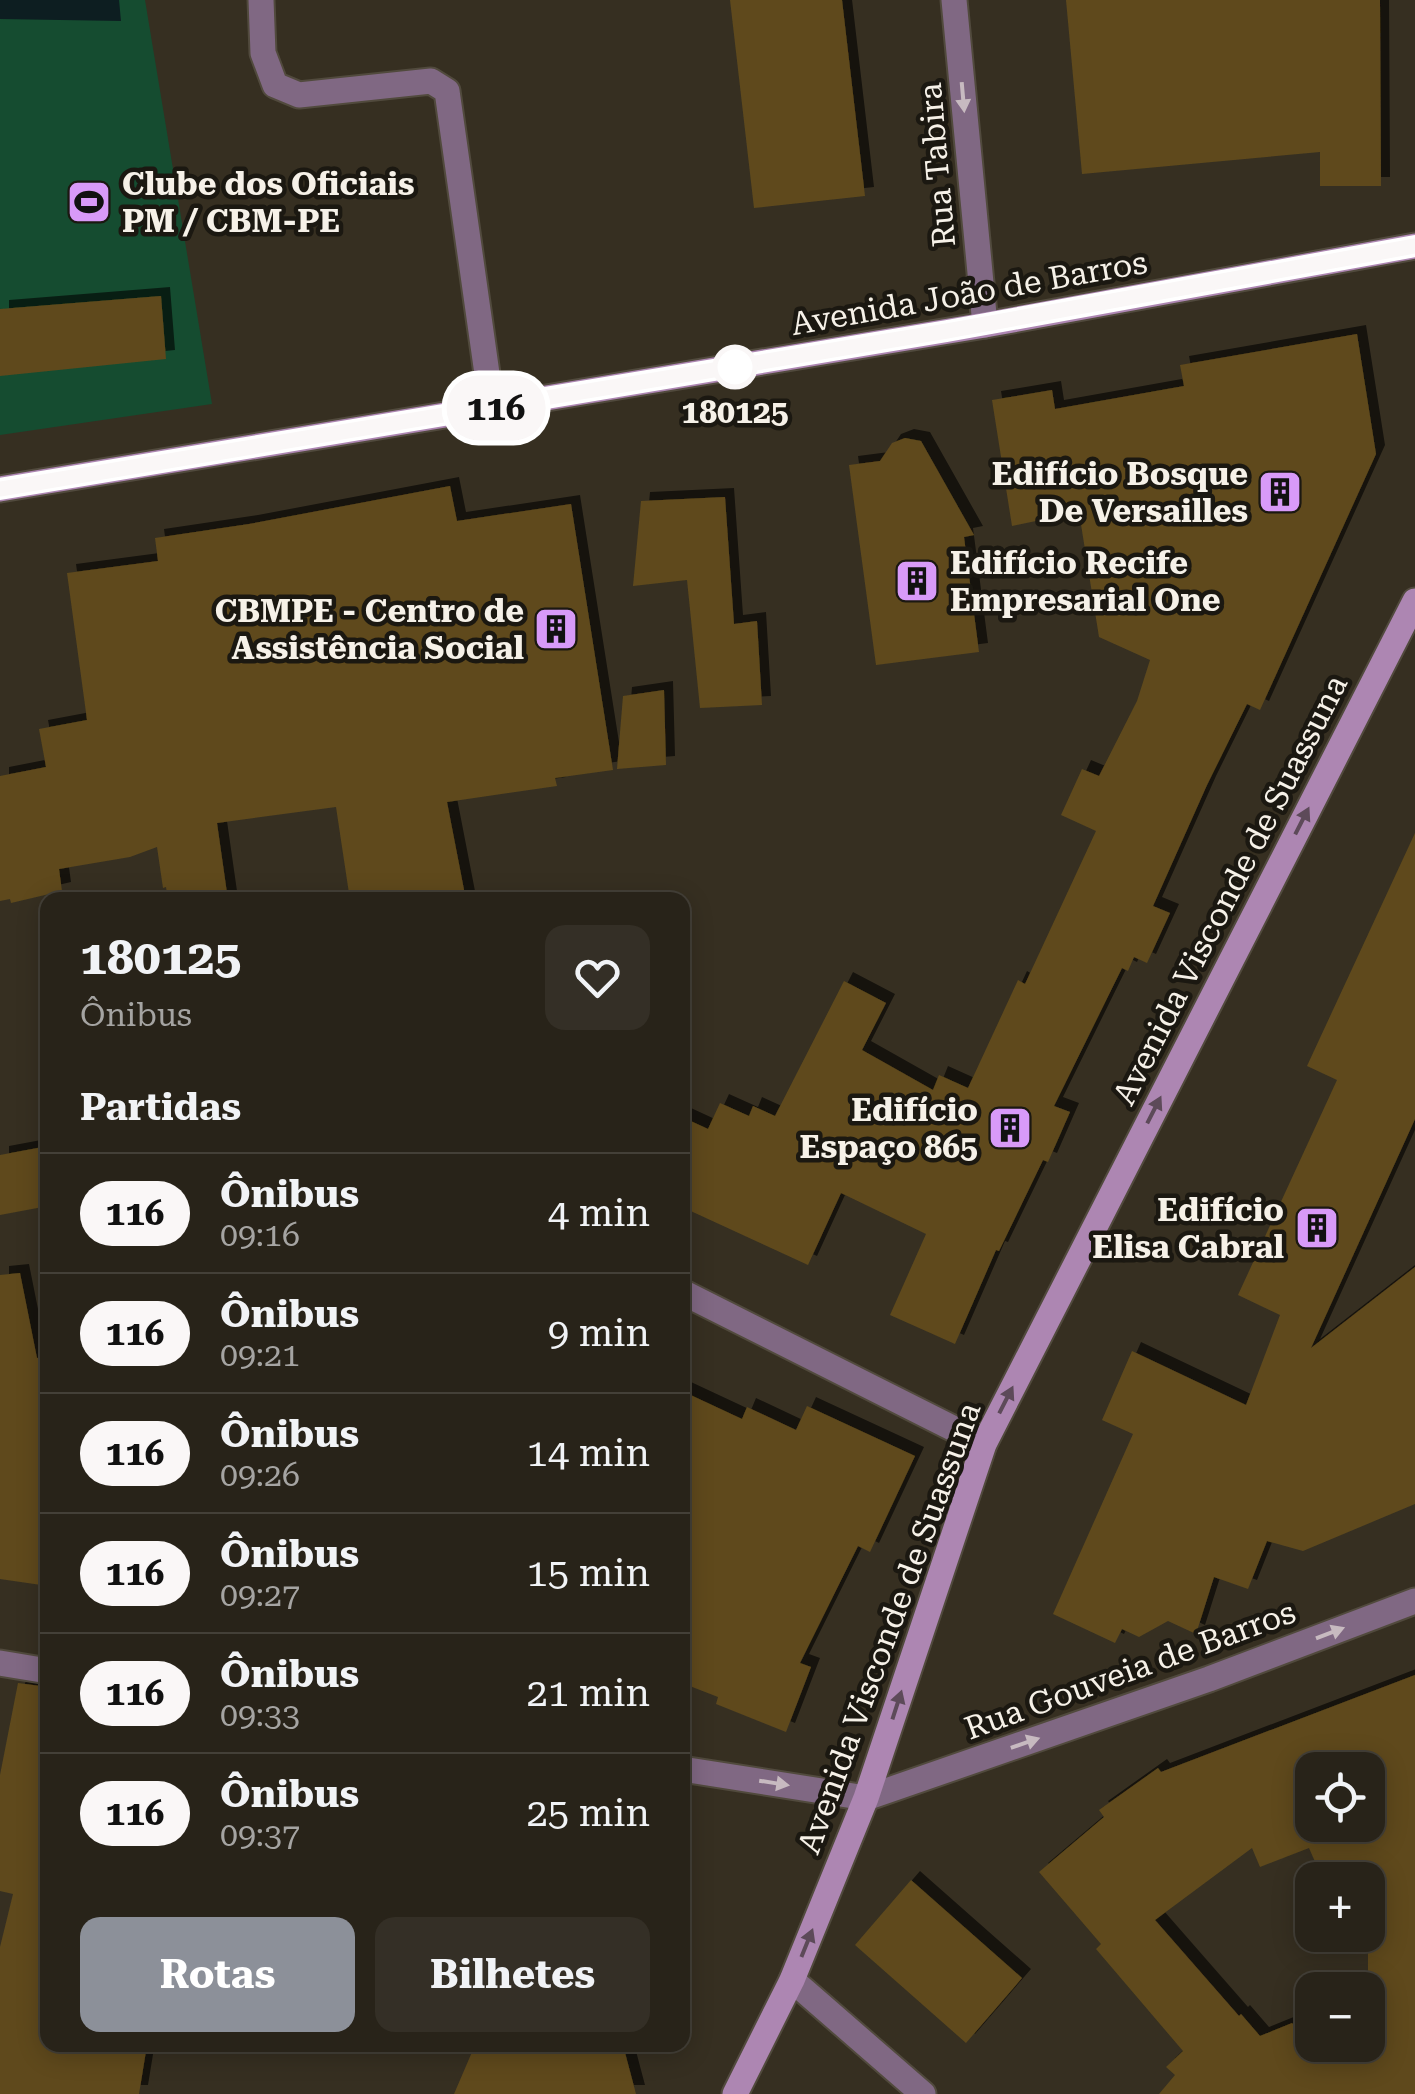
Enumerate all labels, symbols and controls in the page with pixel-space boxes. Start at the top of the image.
street label: Rua Tabira [911,81,963,249]
one-way arrow [955,82,971,113]
place label: Clube dos Oficiais PM / CBM-PE [122,165,415,240]
sports icon: Clube dos Oficiais PM / CBM-PE [66,179,112,225]
street label: Avenida João de Barros [788,243,1150,343]
marker: 180125 [714,346,756,388]
line badge: 116 [438,376,554,440]
text: 116 [467,388,525,429]
place label: 180125 [681,393,789,431]
place label: Edifício Bosque De Versailles [992,455,1248,530]
building icon: Edifício Bosque De Versailles [1257,469,1303,515]
place label: Edifício Recife Empresarial One [950,544,1220,619]
building icon: Edifício Recife Empresarial One [894,558,940,604]
place label: CBMPE - Centro de Assistência Social [215,592,524,667]
building icon: CBMPE - Centro de Assistência Social [533,606,579,652]
street label: Avenida Visconde de Suassuna [1105,669,1355,1111]
one-way arrow [1293,806,1310,835]
button: heart [545,925,650,1030]
text: 180125 [80,930,241,986]
text: Ônibus [80,996,192,1034]
text: Partidas [80,1085,241,1129]
place label: Edifício Espaço 865 [800,1091,978,1166]
one-way arrow [1145,1096,1162,1125]
building icon: Edifício Espaço 865 [987,1105,1033,1151]
text: Ônibus [220,1172,359,1216]
text: 4 min [548,1191,650,1235]
place label: Edifício Elisa Cabral [1092,1191,1284,1266]
text: 116 [106,1193,164,1234]
building icon: Edifício Elisa Cabral [1294,1205,1340,1251]
text: 09:16 [220,1216,300,1254]
text: Ônibus [220,1292,359,1336]
text: 9 min [548,1311,650,1355]
text: 116 [106,1313,164,1354]
text: 09:21 [220,1336,300,1374]
one-way arrow [997,1385,1014,1414]
street label: Avenida Visconde de Suassuna [790,1397,988,1859]
text: Ônibus [220,1412,359,1456]
text: 14 min [527,1431,650,1475]
text: 116 [106,1433,164,1474]
text: 09:26 [220,1456,300,1494]
text: Ônibus [220,1532,359,1576]
text: 15 min [527,1551,650,1595]
text: 116 [106,1553,164,1594]
text: 09:27 [220,1576,300,1614]
street label: Rua Gouveia de Barros [960,1592,1300,1748]
one-way arrow [1316,1625,1346,1640]
text: Ônibus [220,1652,359,1696]
text: 21 min [527,1671,650,1715]
text: 116 [106,1673,164,1714]
one-way arrow [891,1690,906,1720]
text: 09:33 [220,1696,300,1734]
one-way arrow [1010,1735,1040,1750]
map controls [1295,1752,1385,2062]
button: locate [1295,1752,1385,1842]
text: Ônibus [220,1772,359,1816]
one-way arrow [759,1776,791,1792]
text: 25 min [527,1791,650,1835]
text: 116 [106,1793,164,1834]
text: 09:37 [220,1816,300,1854]
button: + [1295,1862,1385,1952]
button: Rotas [80,1917,355,2032]
button: Bilhetes [375,1917,650,2032]
one-way arrow [800,1928,816,1958]
button: − [1295,1972,1385,2062]

